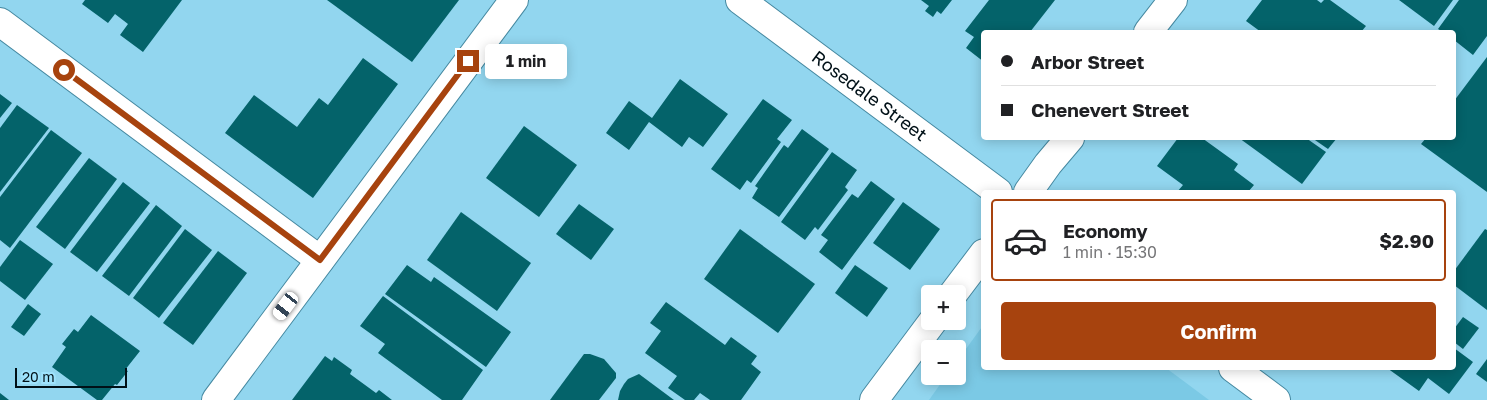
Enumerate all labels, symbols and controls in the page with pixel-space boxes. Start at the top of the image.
callout: 1 min [486,44,568,78]
street label: Rosedale Street [808,45,932,145]
route end [457,50,479,72]
text: Arbor Street [1031,50,1144,73]
text: 1 min [506,51,546,71]
route start [53,59,75,81]
text: Chenevert Street [1031,98,1189,121]
icon: car [1003,218,1048,263]
text: Economy [1063,219,1148,242]
text: $2.90 [1379,229,1434,252]
text: 1 min · 15:30 [1063,242,1157,262]
map controls [921,285,966,385]
button: + [921,285,966,330]
car [270,290,301,322]
button: Confirm [1001,302,1436,360]
button: − [921,340,966,385]
scale bar [15,365,128,388]
text: 20 m [22,368,55,385]

